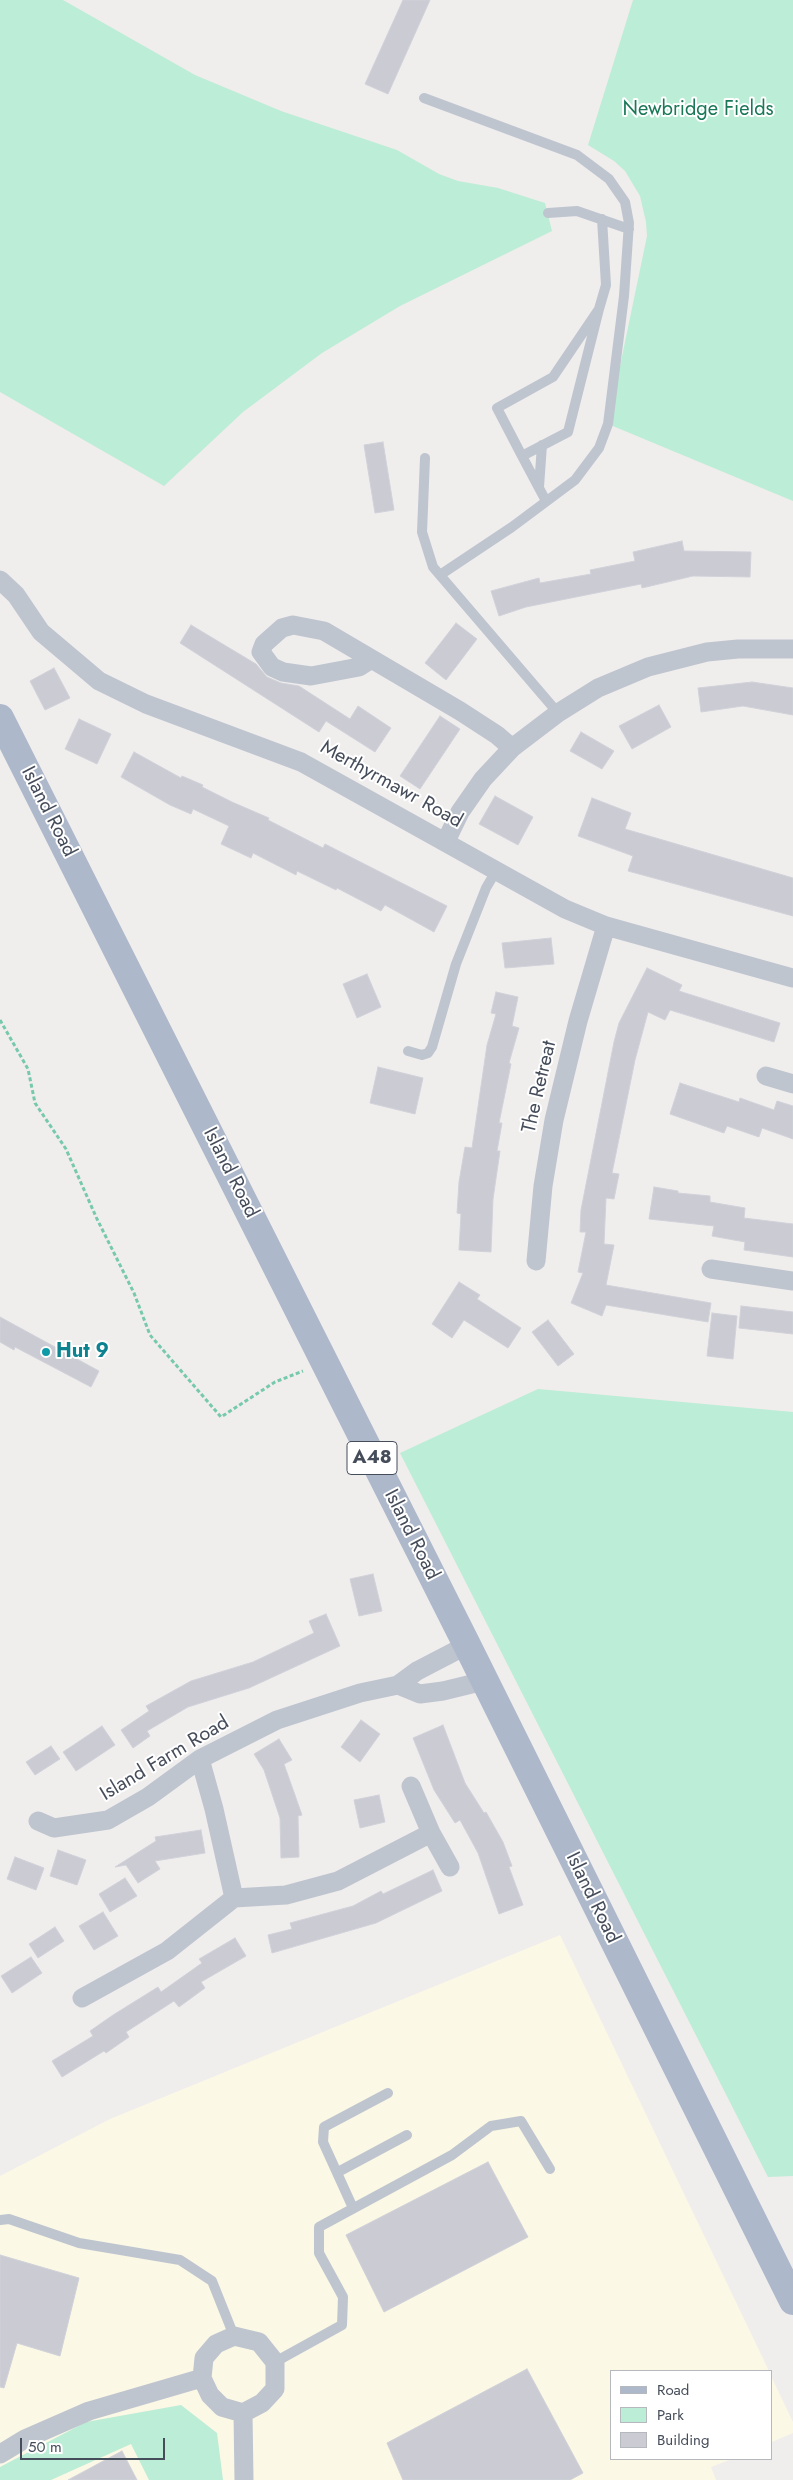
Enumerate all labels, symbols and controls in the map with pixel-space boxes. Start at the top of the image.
park label: Newbridge Fields [622,98,774,122]
street label: Merthyrmawr Road [316,736,466,834]
street label: Island Road [15,763,81,861]
street label: The Retreat [518,1039,562,1135]
street label: Island Road [197,1124,263,1222]
place label: Hut 9 [56,1340,109,1364]
marker: Hut 9 [40,1346,52,1358]
road number: A48 [347,1442,397,1475]
street label: Island Road [378,1486,444,1584]
street label: Island Farm Road [96,1711,234,1807]
street label: Island Road [560,1849,624,1947]
legend [610,2370,773,2460]
text: Road [657,2379,689,2401]
text: Park [657,2404,684,2426]
scale bar [22,2428,168,2460]
text: Building [657,2429,709,2451]
text: 50 m [28,2436,62,2458]

